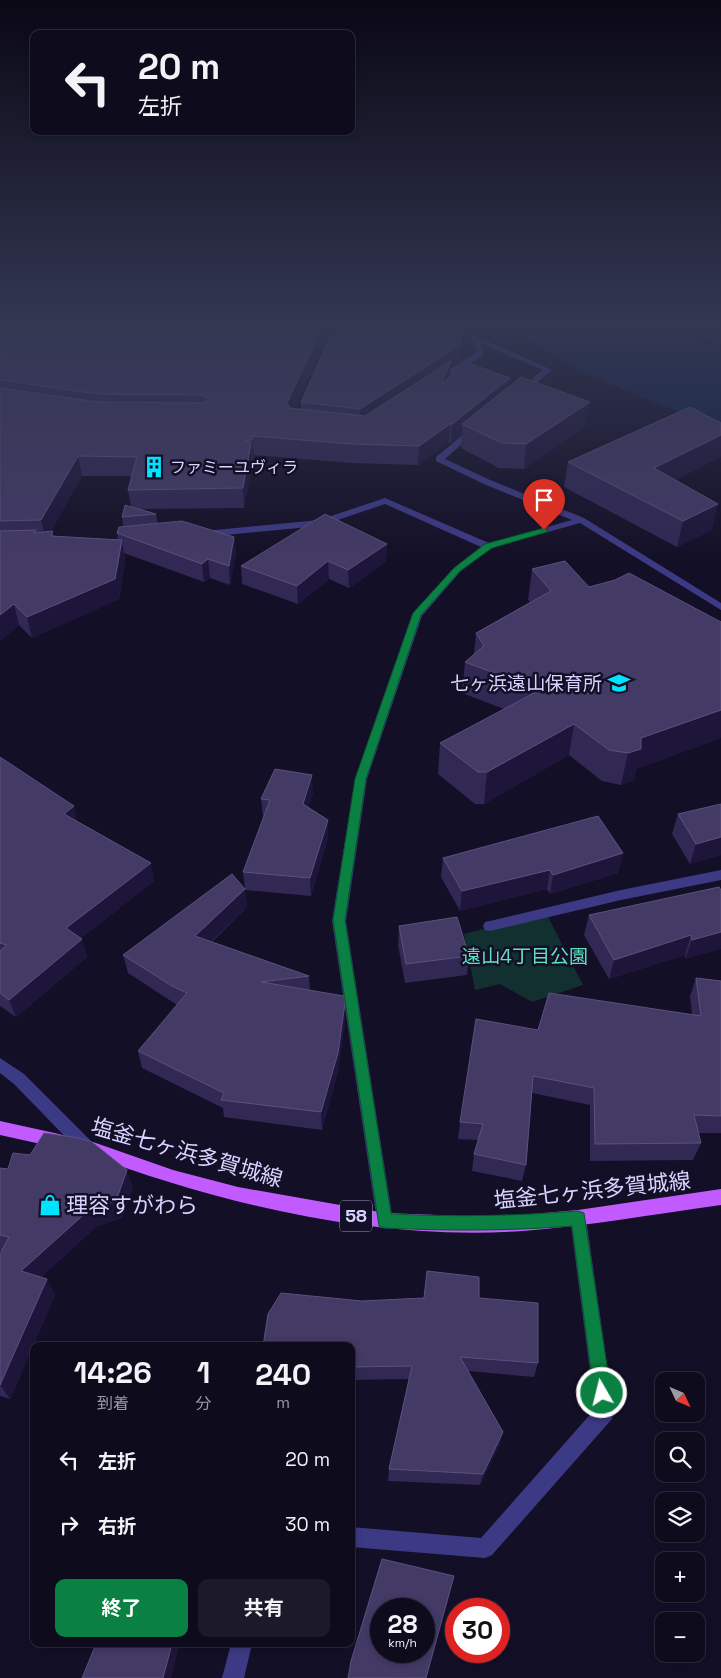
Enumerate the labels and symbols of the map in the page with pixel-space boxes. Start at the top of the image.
building icon: ファミーユヴィラ [141,454,167,480]
place label: ファミーユヴィラ [170,457,298,478]
pin [523,479,565,530]
school or university icon: 七ヶ浜遠山保育所 [606,670,632,696]
place label: 七ヶ浜遠山保育所 [450,671,602,696]
park label: 遠山4丁目公園 [462,944,588,969]
street label: 塩釜七ヶ浜多賀城線 [88,1111,286,1193]
street label: 塩釜七ヶ浜多賀城線 [492,1166,692,1214]
place label: 理容すがわら [66,1191,198,1219]
shop icon: 理容すがわら [37,1192,63,1218]
road number: 58 [340,1200,372,1232]
position arrow [575,1366,627,1418]
north arrow [655,1372,705,1422]
speed limit sign: 30 [445,1598,510,1663]

